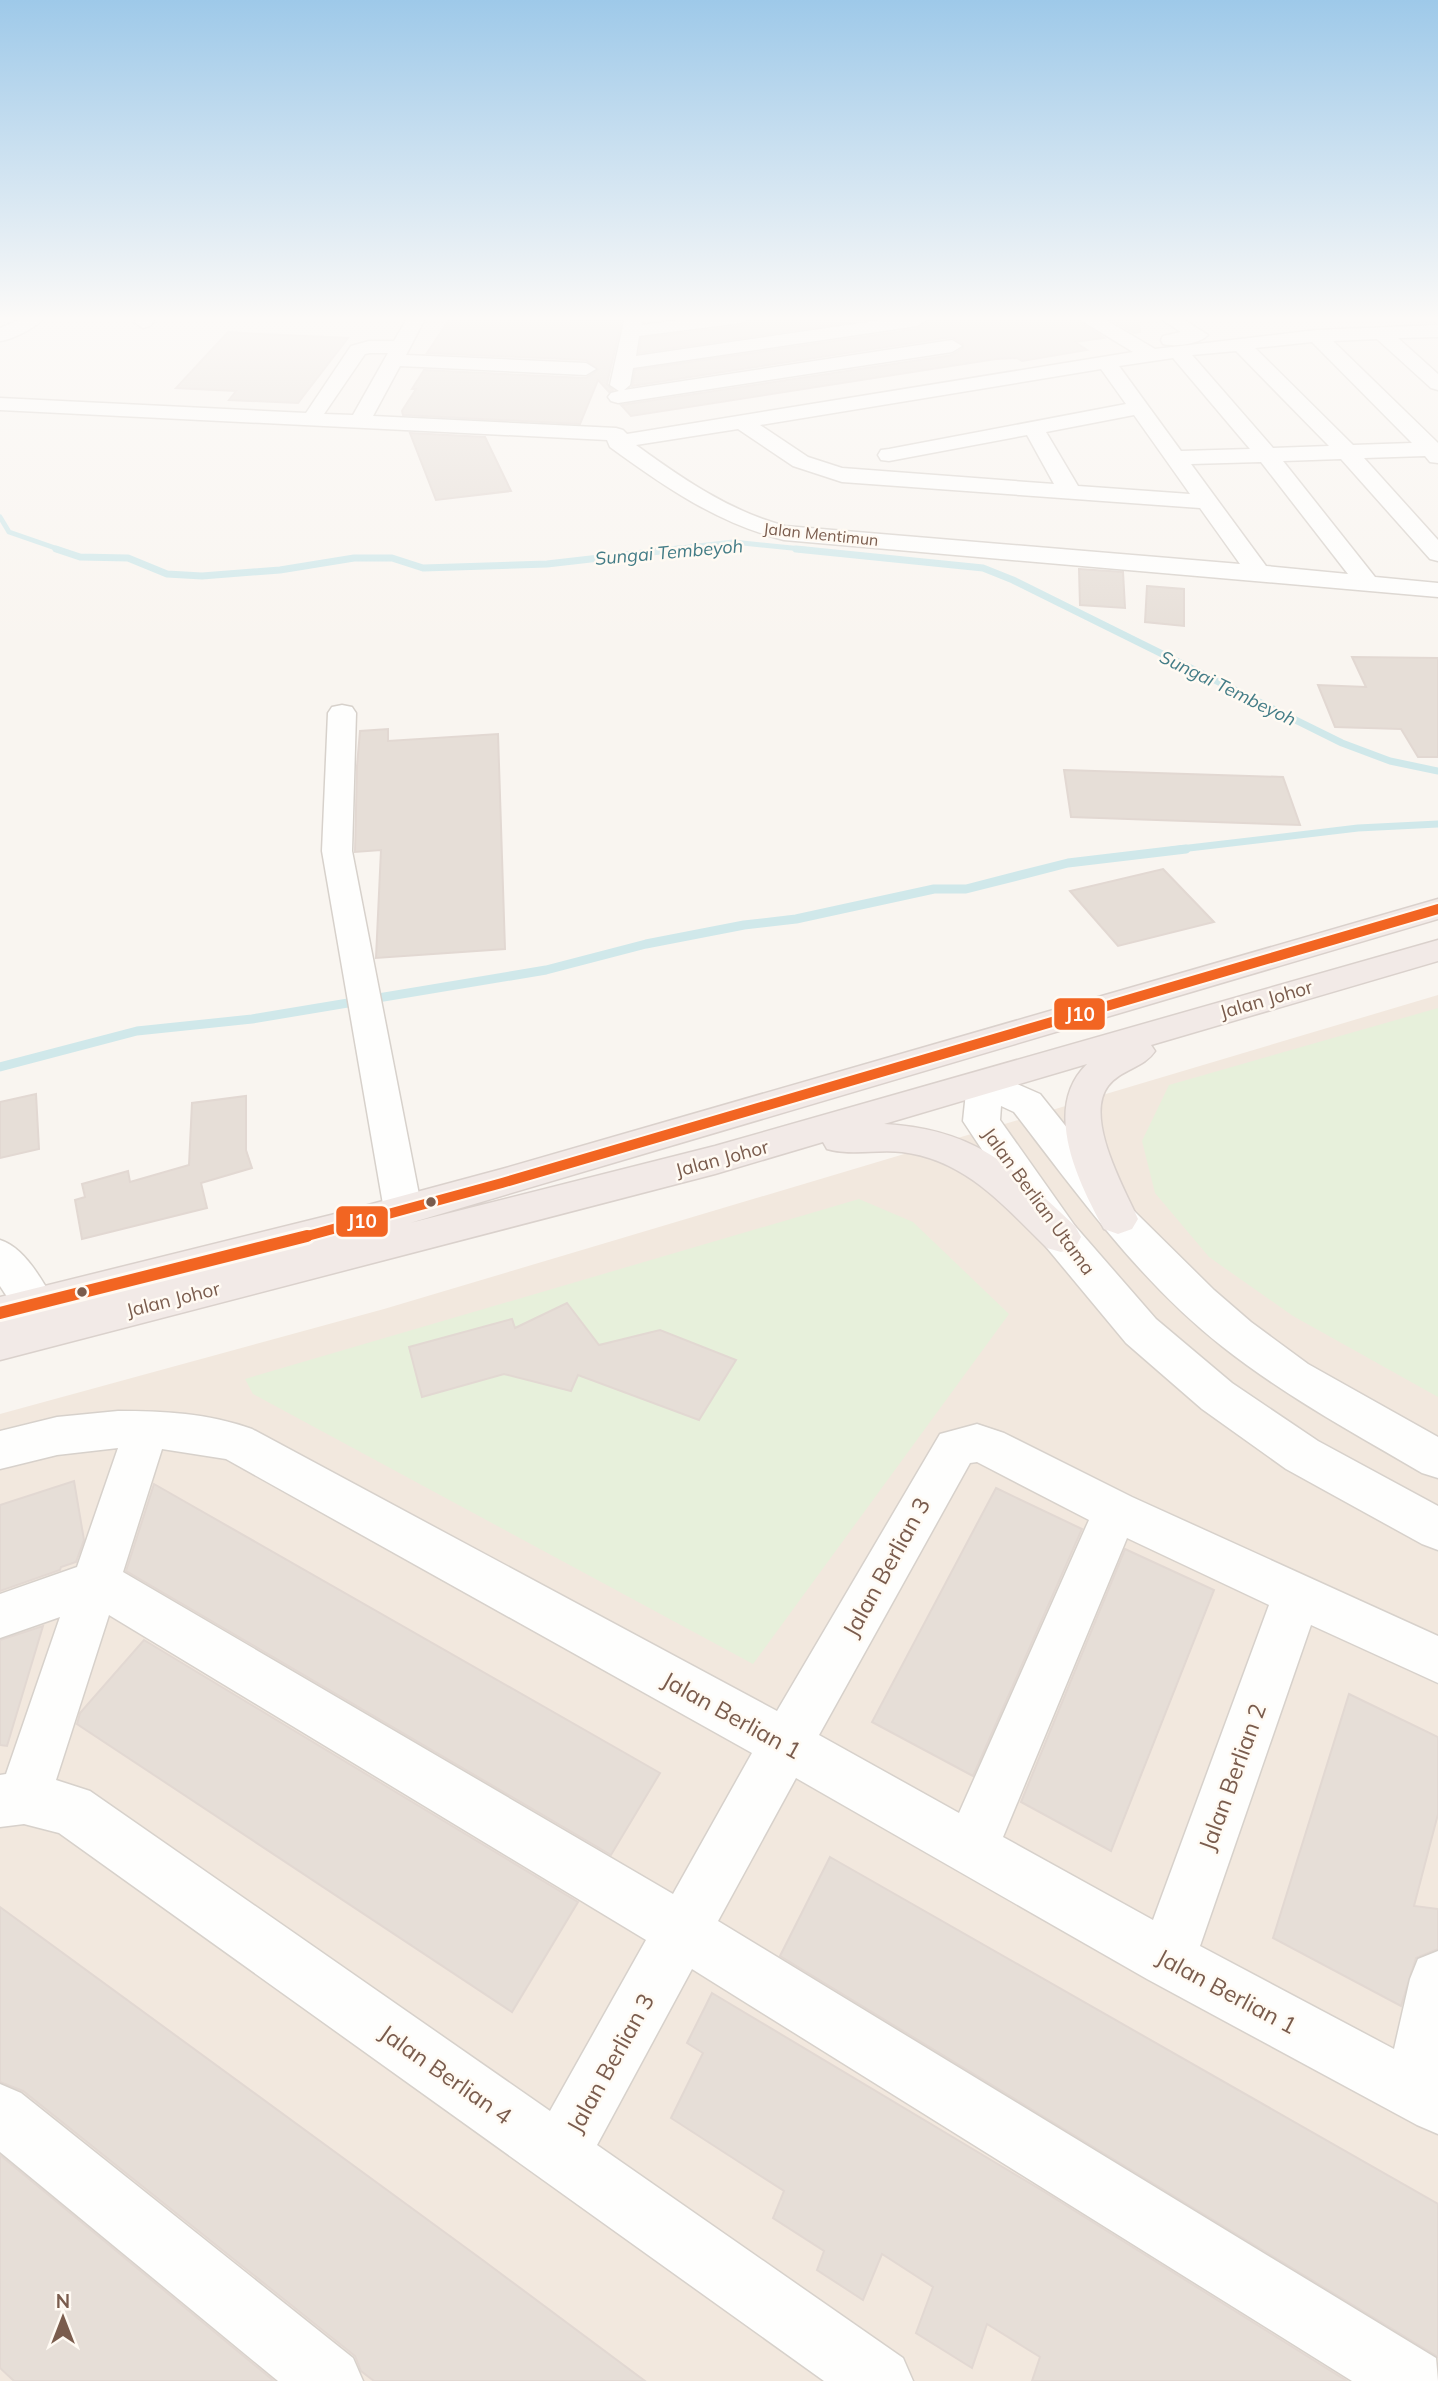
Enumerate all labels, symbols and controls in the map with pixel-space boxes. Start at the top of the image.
street label: Jalan Mentimun [762,518,880,550]
water label: Sungai Tembeyoh [594,534,744,570]
water label: Sungai Tembeyoh [1156,645,1300,731]
street label: Jalan Johor [1217,974,1315,1024]
line badge: J10 [1053,997,1106,1031]
text: J10 [1065,1002,1095,1026]
street label: Jalan Berlian Utama [977,1123,1101,1279]
street label: Jalan Johor [673,1134,771,1182]
unlabelled marker [424,1195,438,1209]
line badge: J10 [335,1205,389,1238]
text: J10 [347,1209,377,1233]
street label: Jalan Johor [124,1276,222,1322]
unlabelled marker [75,1285,89,1299]
street label: Jalan Berlian 3 [836,1492,936,1642]
street label: Jalan Berlian 1 [657,1665,807,1765]
street label: Jalan Berlian 2 [1192,1699,1272,1855]
street label: Jalan Berlian 1 [1152,1942,1302,2040]
street label: Jalan Berlian 3 [560,1988,660,2138]
street label: Jalan Berlian 4 [374,2018,518,2130]
north arrow [28,2283,98,2353]
text: N [56,2289,70,2313]

